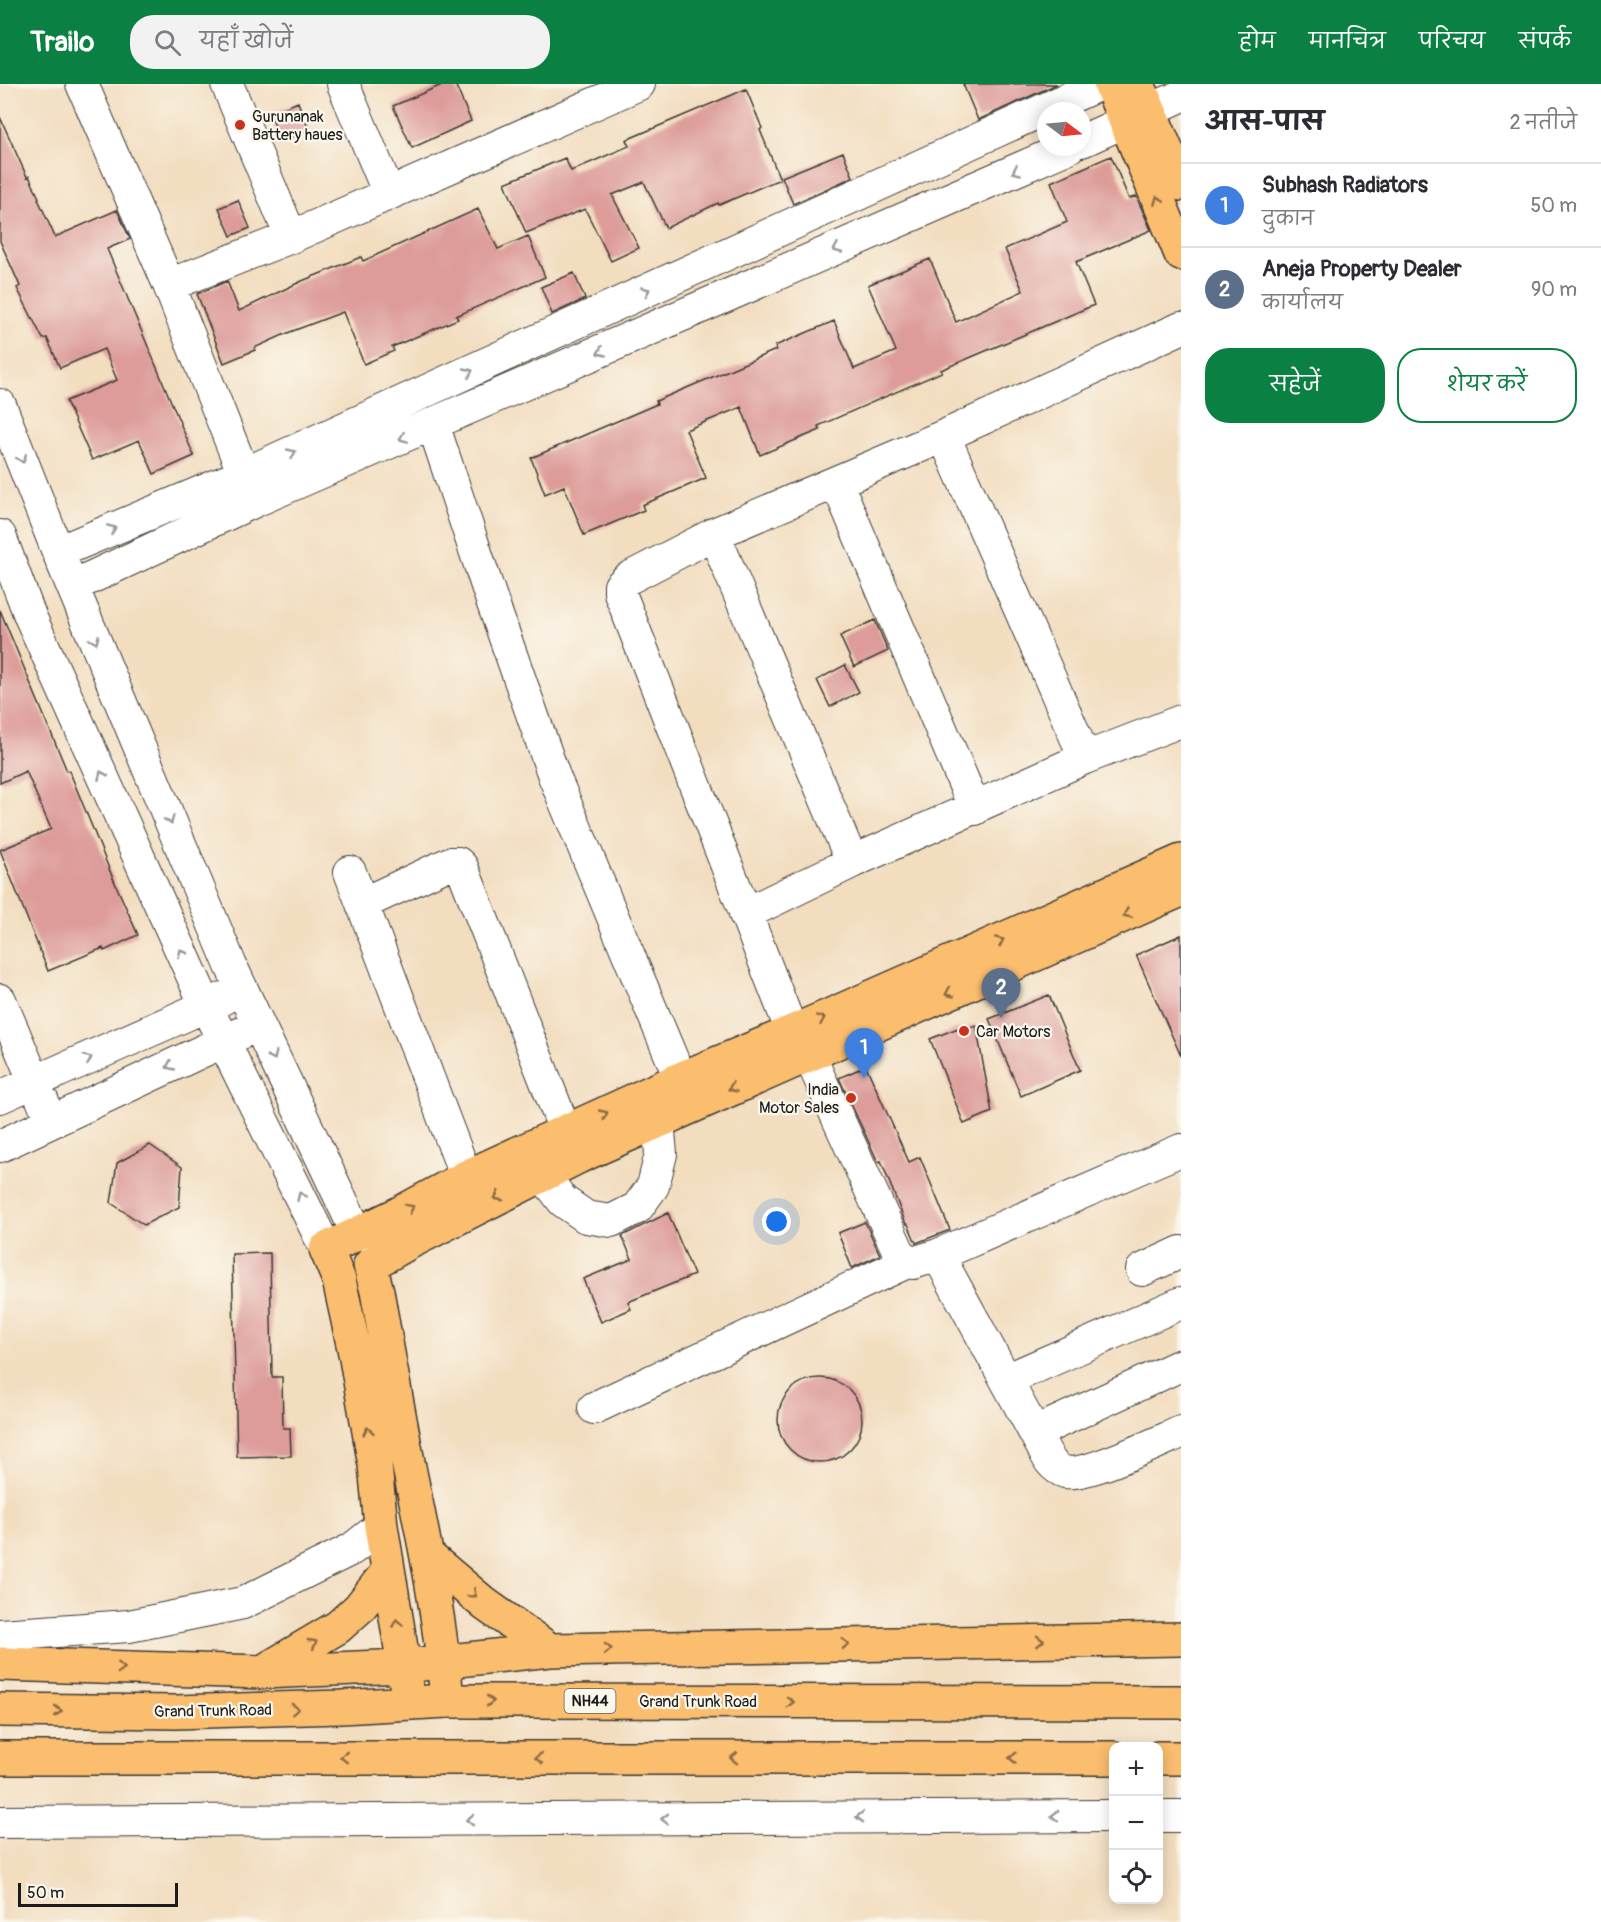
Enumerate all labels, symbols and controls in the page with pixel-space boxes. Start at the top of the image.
search box [130,15,550,69]
text: Trailo [30,25,94,60]
icon: search [151,26,184,59]
text: यहाँ खोजें [199,27,293,55]
text: होम [1239,28,1276,55]
text: मानचित्र [1309,28,1386,55]
text: परिचय [1419,28,1485,55]
text: संपर्क [1518,28,1571,55]
north arrow [1037,102,1091,156]
text: आस-पास [1205,106,1324,138]
place label: Gurunanak Battery haues [252,107,343,145]
text: 2 नतीजे [1510,110,1577,135]
marker: Gurunanak Battery haues [233,118,247,132]
one-way arrow [1011,164,1022,176]
text: Subhash Radiators [1262,171,1428,199]
text: 1 [1221,193,1228,218]
text: 50 m [1530,193,1577,218]
one-way arrow [1153,196,1165,207]
text: दुकान [1262,206,1314,231]
one-way arrow [833,241,844,253]
text: Aneja Property Dealer [1262,255,1462,283]
text: 2 [1219,277,1230,302]
text: 90 m [1531,277,1577,302]
one-way arrow [640,286,651,298]
text: कार्यालय [1262,290,1343,315]
one-way arrow [596,344,607,356]
button: सहेजें [1205,348,1385,423]
button: शेयर करें [1397,348,1577,423]
one-way arrow [463,367,474,379]
one-way arrow [398,430,409,442]
one-way arrow [285,448,296,460]
one-way arrow [15,453,27,464]
one-way arrow [106,524,117,536]
one-way arrow [88,633,100,644]
one-way arrow [97,770,109,781]
one-way arrow [163,813,175,824]
one-way arrow [1123,907,1134,919]
one-way arrow [993,936,1004,948]
one-way arrow [177,948,189,959]
pin: 2 [982,968,1020,1018]
one-way arrow [945,985,956,997]
one-way arrow [815,1015,826,1027]
place label: Car Motors [976,1022,1051,1042]
marker: Car Motors [957,1024,971,1038]
pin: 1 [844,1028,884,1078]
one-way arrow [266,1050,278,1061]
one-way arrow [82,1054,93,1066]
one-way arrow [165,1059,176,1071]
place label: India Motor Sales [759,1080,839,1118]
one-way arrow [728,1081,739,1093]
marker: India Motor Sales [844,1091,858,1105]
one-way arrow [598,1110,609,1122]
one-way arrow [494,1190,505,1202]
one-way arrow [297,1192,309,1203]
one-way arrow [403,1204,414,1215]
your location [762,1207,791,1236]
one-way arrow [363,1426,375,1435]
one-way arrow [466,1586,477,1597]
one-way arrow [391,1619,404,1629]
one-way arrow [1036,1635,1045,1647]
one-way arrow [841,1638,850,1651]
one-way arrow [307,1639,317,1651]
one-way arrow [604,1642,613,1655]
one-way arrow [117,1662,126,1674]
road number: NH44 [564,1689,616,1713]
street label: Grand Trunk Road [639,1692,757,1712]
one-way arrow [486,1695,495,1707]
one-way arrow [786,1696,795,1708]
street label: Grand Trunk Road [154,1700,272,1722]
one-way arrow [291,1702,300,1715]
one-way arrow [54,1705,63,1717]
map controls [1109,1742,1163,1904]
button: + [1109,1742,1163,1796]
one-way arrow [340,1751,349,1763]
one-way arrow [535,1752,544,1764]
one-way arrow [730,1752,739,1764]
one-way arrow [1009,1752,1018,1764]
button: − [1109,1796,1163,1850]
one-way arrow [1051,1810,1060,1822]
one-way arrow [856,1811,865,1824]
one-way arrow [661,1813,670,1825]
one-way arrow [466,1814,475,1826]
button: locate [1109,1850,1163,1904]
scale bar [18,1880,178,1908]
text: 50 m [27,1883,64,1903]

